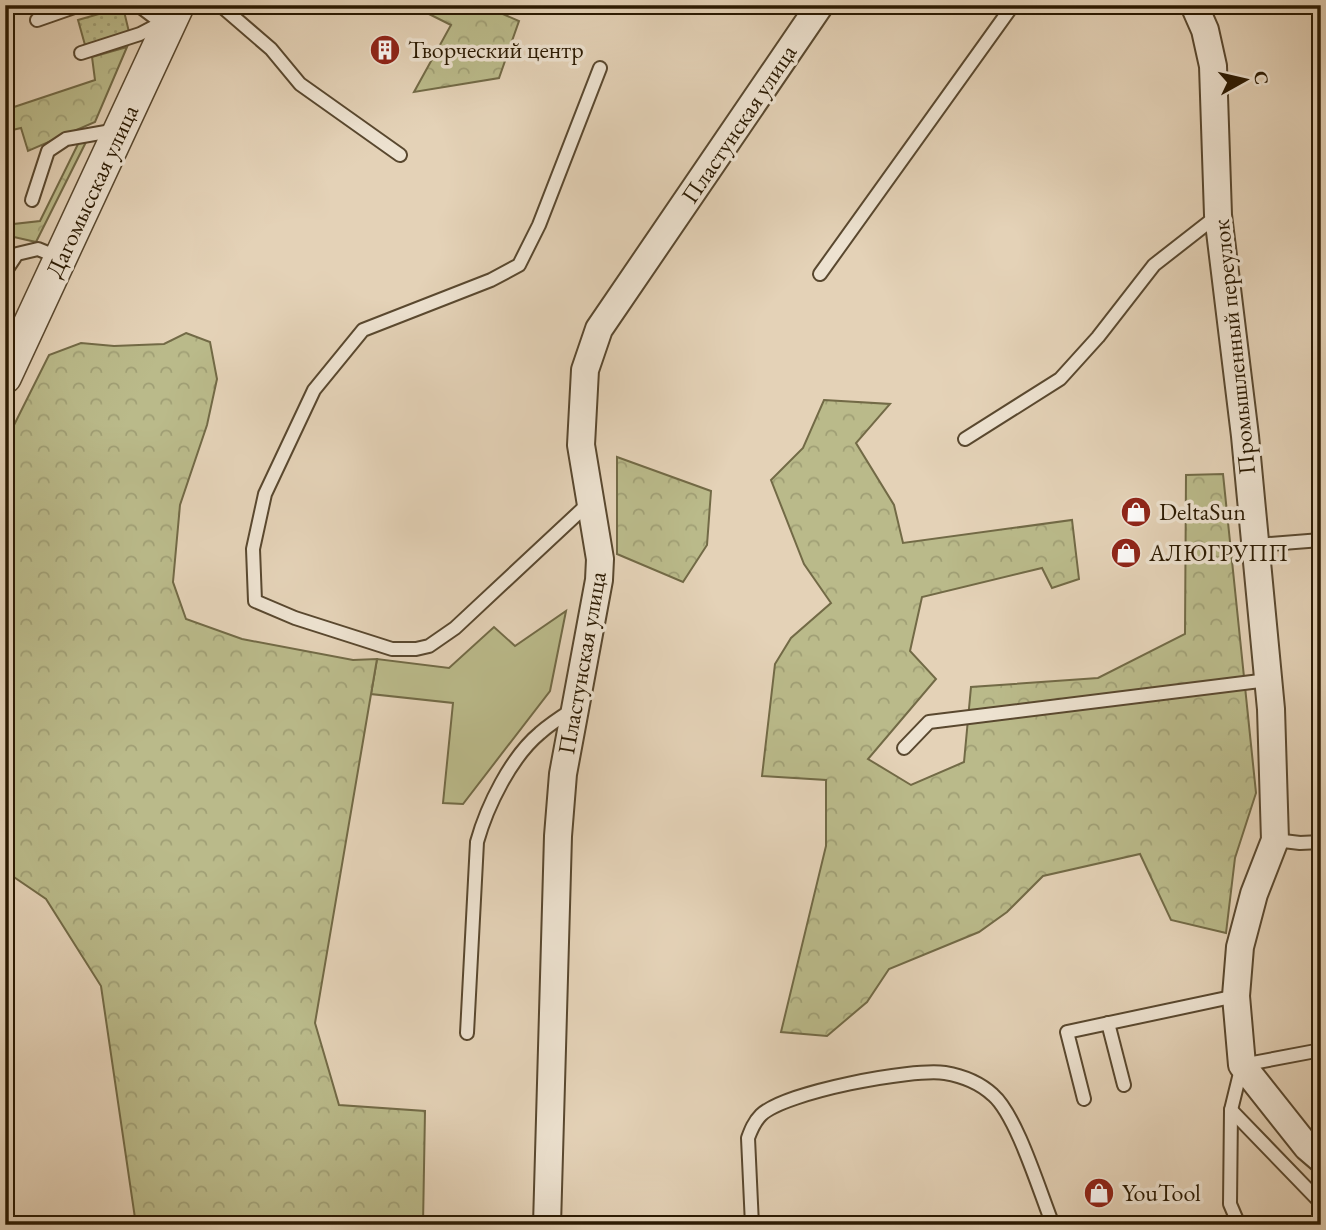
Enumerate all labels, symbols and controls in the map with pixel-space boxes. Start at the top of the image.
building icon: Творческий центр [368,33,402,67]
place label: Творческий центр [408,34,584,65]
street label: Пластунская улица [674,38,803,209]
north arrow [1210,46,1280,116]
text: С [1248,69,1275,86]
street label: Дагомысская улица [38,99,145,282]
street label: Промышленный переулок [1205,217,1262,476]
shop icon: DeltaSun [1119,495,1153,529]
place label: DeltaSun [1159,496,1246,527]
shop icon: АЛЮГРУПП [1109,536,1143,570]
place label: АЛЮГРУПП [1148,537,1288,568]
street label: Пластунская улица [550,569,613,757]
shop icon: YouTool [1082,1176,1116,1210]
place label: YouTool [1122,1177,1201,1208]

